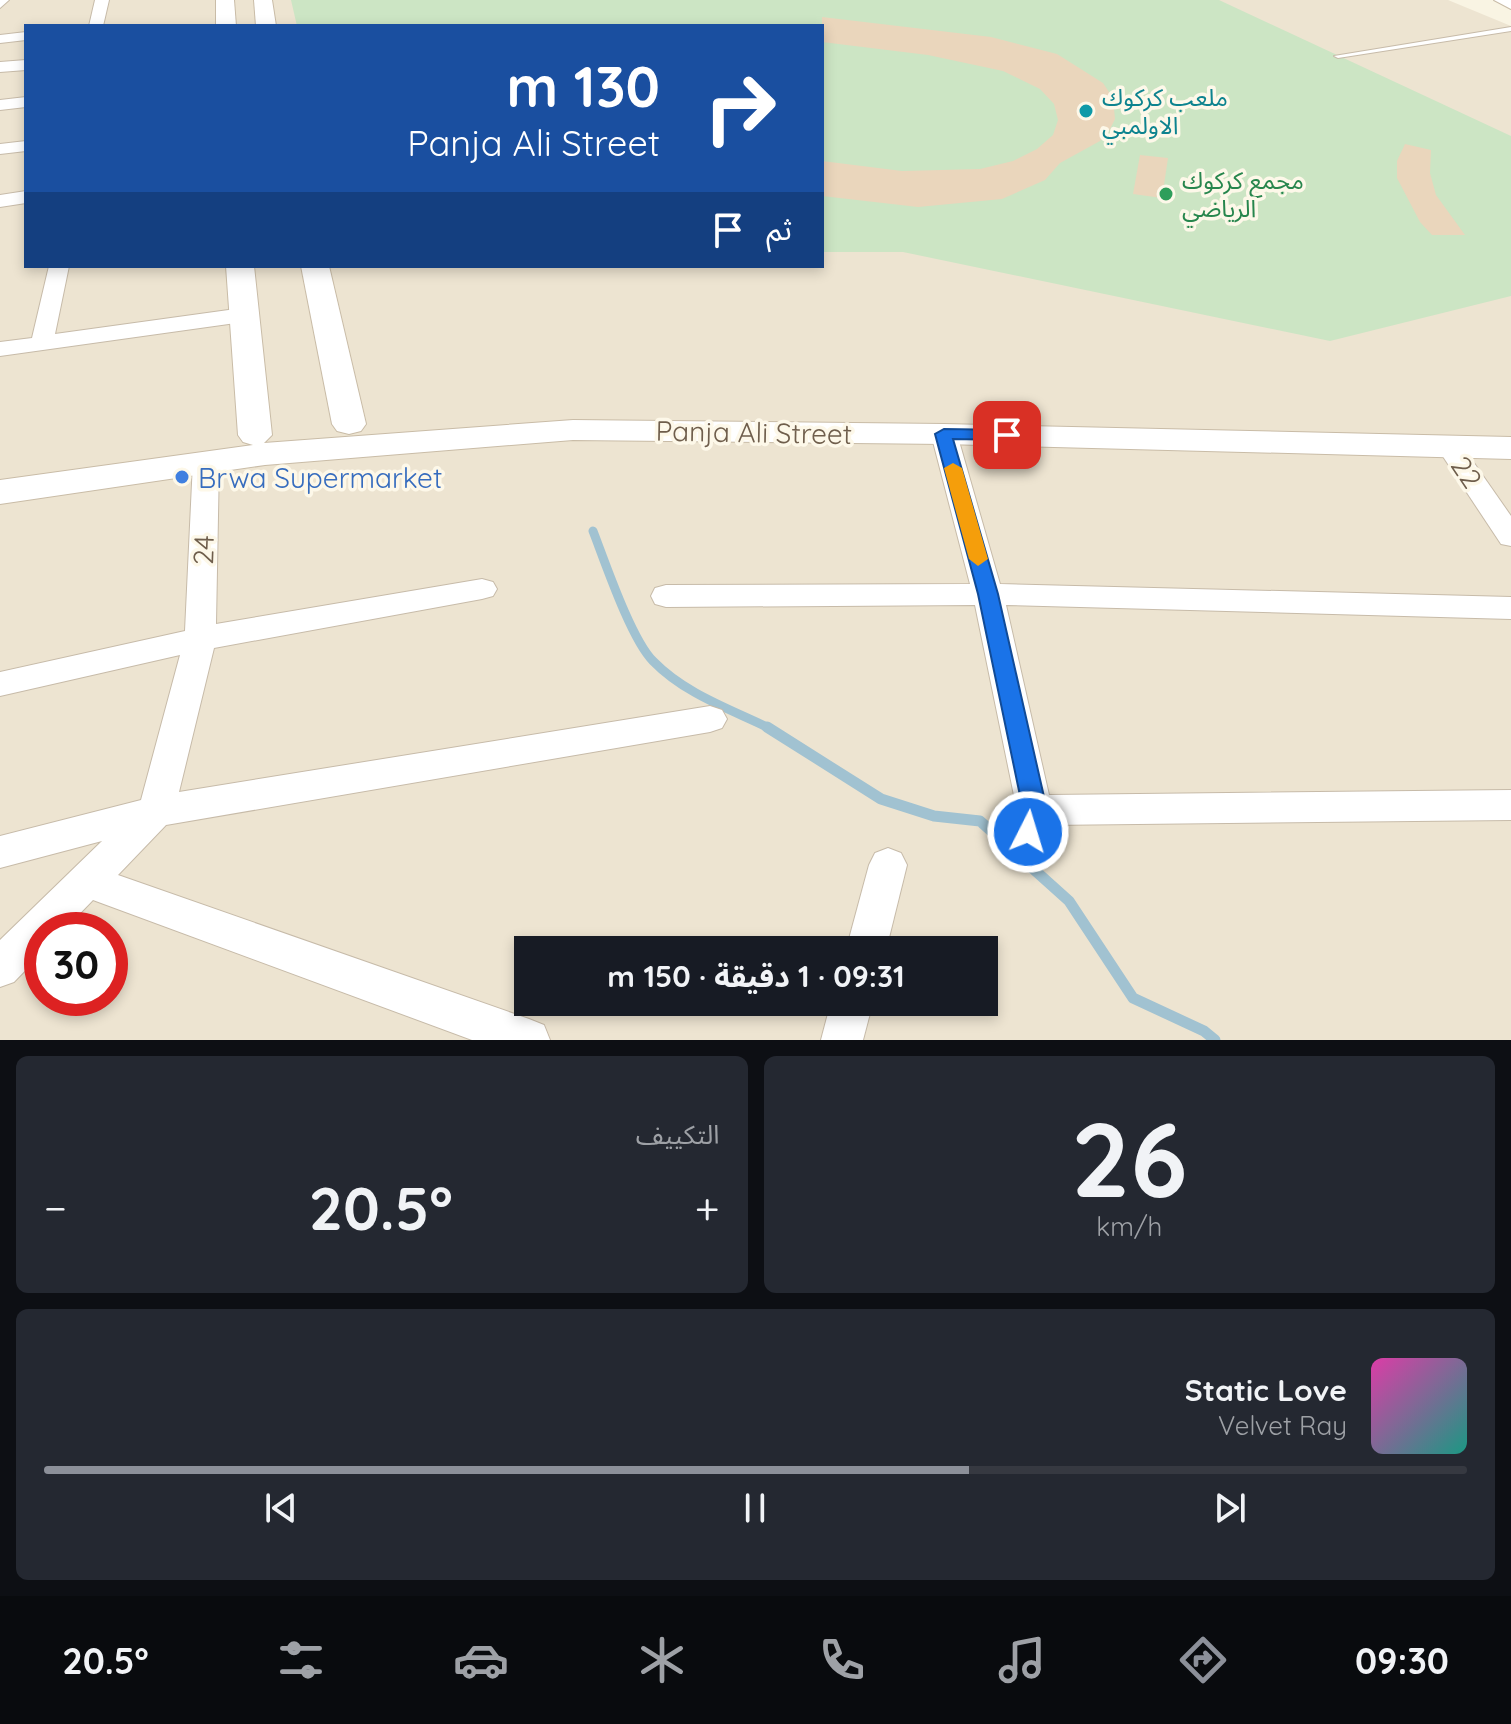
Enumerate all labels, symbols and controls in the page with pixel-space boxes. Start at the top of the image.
text: 130 m [506,51,660,121]
icon: right [688,56,792,160]
place label: ملعب كركوك الاولمبي [1102,82,1228,145]
marker: ملعب كركوك الاولمبي [1077,102,1095,120]
text: Panja Ali Street [407,120,660,165]
place label: مجمع كركوك الرياضي [1182,165,1304,228]
marker: مجمع كركوك الرياضي [1157,185,1175,203]
icon: arrive [706,208,750,252]
text: ثم [766,210,792,248]
pin [973,401,1041,469]
street label: Panja Ali Street [655,413,853,451]
icon: arrive [985,413,1029,457]
street label: 22 [1444,449,1490,495]
place label: Brwa Supermarket [198,460,442,495]
marker: Brwa Supermarket [173,468,191,486]
street label: 24 [185,534,221,566]
position arrow [986,790,1070,874]
speed limit sign: 30 [24,912,128,1016]
text: 09:31 · 1 دقيقة · 150 m [607,957,905,995]
text: 26 [1071,1093,1188,1223]
text: التكييف [636,1118,720,1151]
text: 20.5° [309,1170,453,1245]
text: − [44,1180,67,1235]
text: + [695,1180,720,1235]
text: km/h [1096,1210,1162,1243]
text: Static Love [1185,1371,1347,1409]
text: Velvet Ray [1218,1409,1347,1442]
icon: previous [259,1486,303,1530]
icon: pause [733,1486,777,1530]
icon: next [1208,1486,1252,1530]
icon: filters [273,1632,329,1688]
icon: car [453,1632,509,1688]
icon: climate [634,1632,690,1688]
icon: phone [814,1632,870,1688]
icon: music [994,1632,1050,1688]
icon: directions [1175,1632,1231,1688]
text: 20.5° [62,1638,149,1683]
text: 09:30 [1355,1638,1449,1683]

